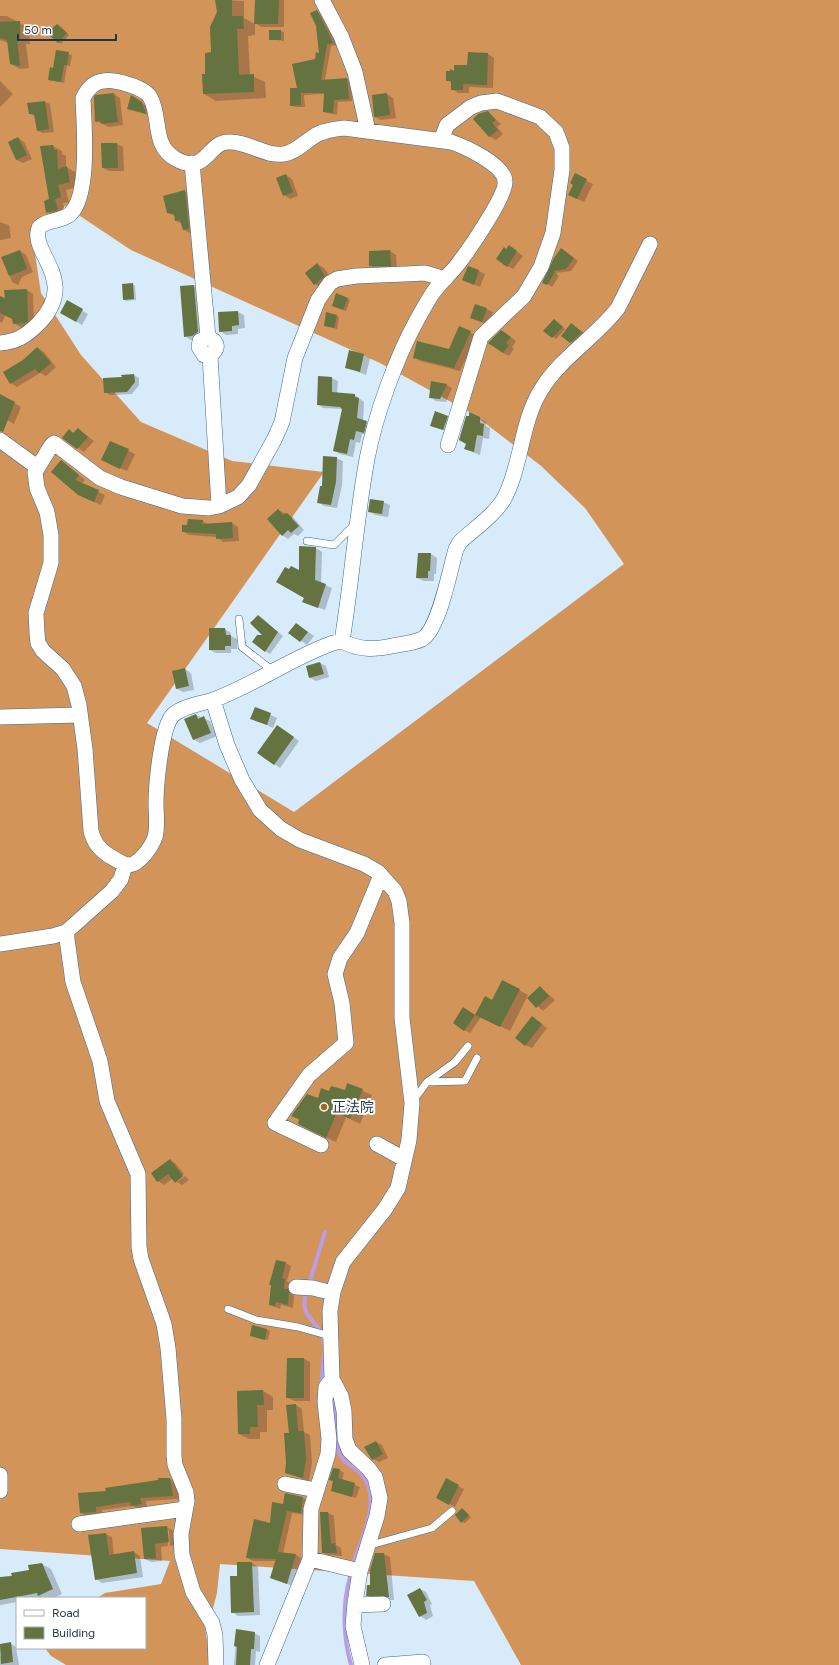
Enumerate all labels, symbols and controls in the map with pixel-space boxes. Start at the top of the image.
scale bar [18,16,116,42]
text: 50 m [24,23,52,37]
place label: 正法院 [332,1099,374,1116]
marker: 正法院 [319,1102,329,1112]
legend [16,1597,146,1649]
text: Road [52,1606,80,1620]
text: Building [52,1626,95,1640]

